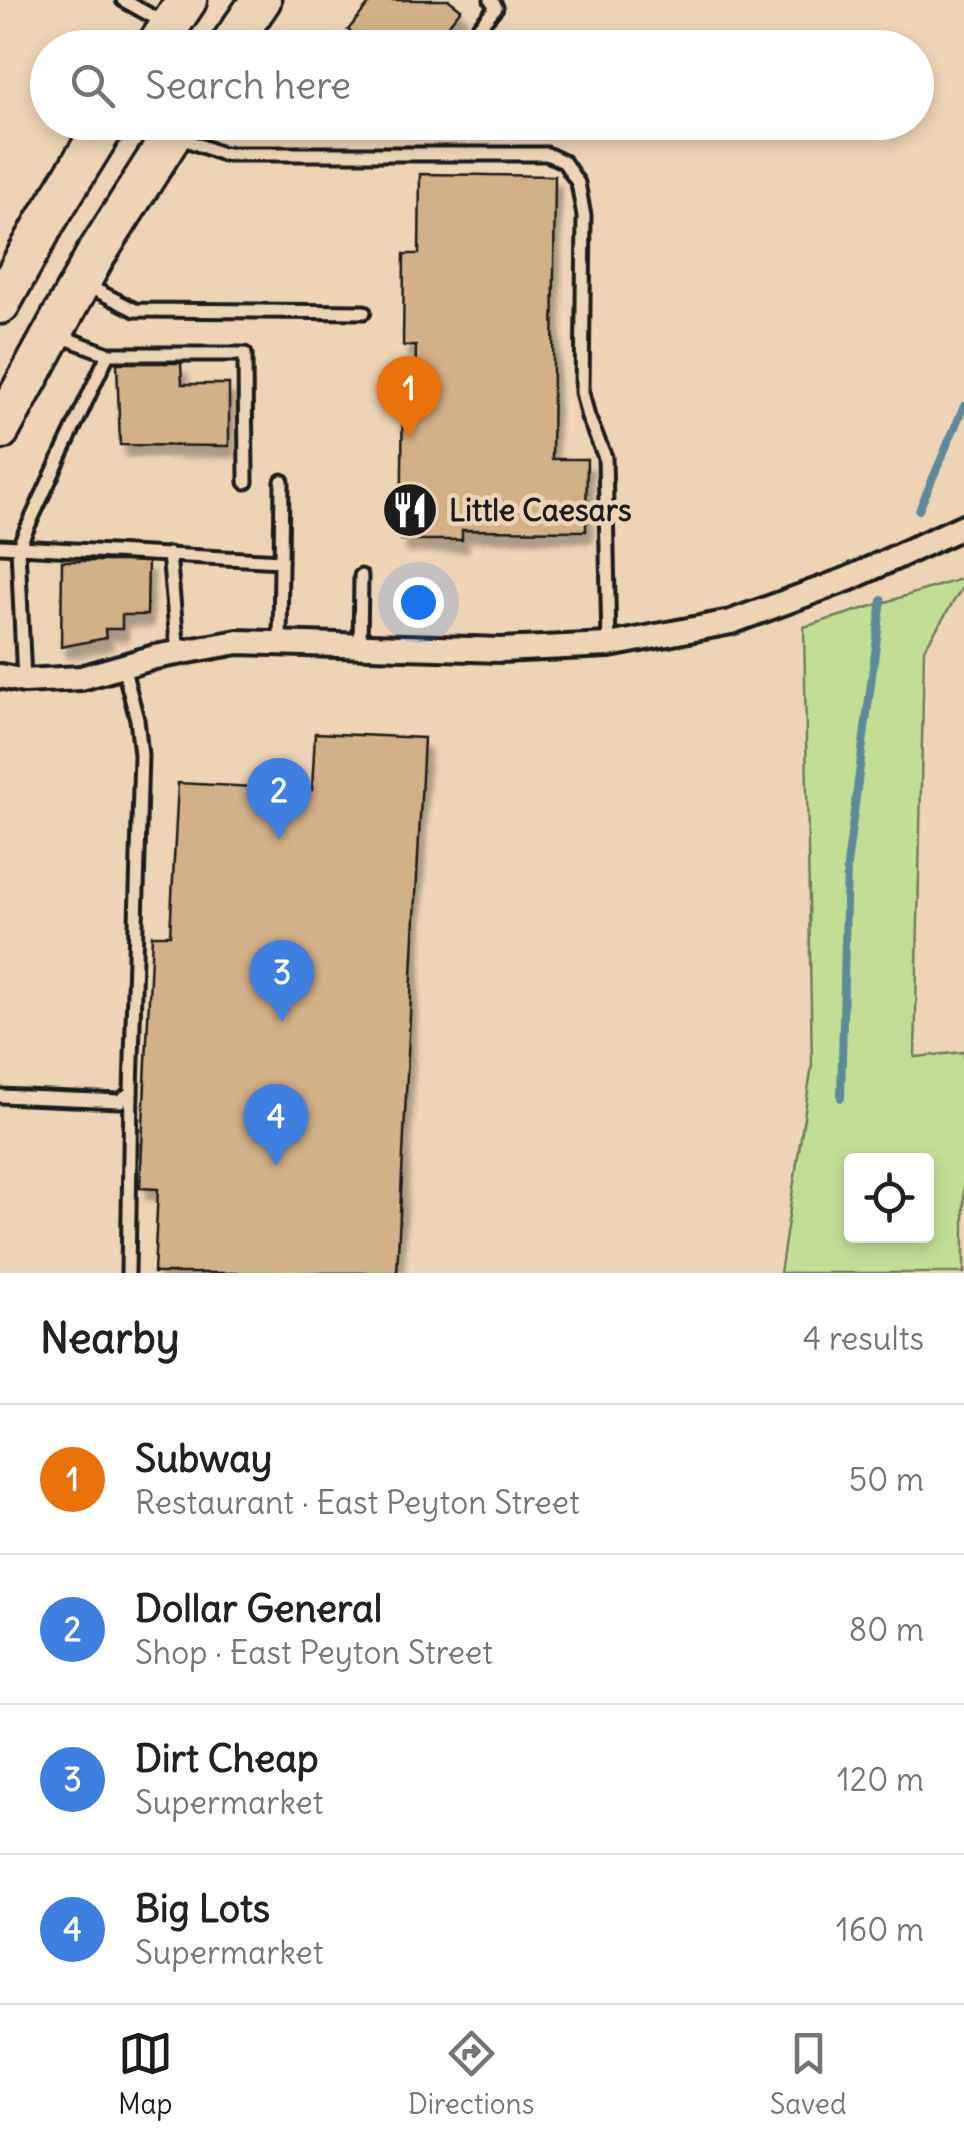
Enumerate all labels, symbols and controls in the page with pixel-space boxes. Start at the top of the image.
search box [30,30,934,140]
icon: search [65,58,120,113]
text: Search here [145,62,351,109]
pin: 1 [376,356,442,438]
restaurant icon: Little Caesars [380,480,440,540]
place label: Little Caesars [449,491,632,529]
your location [393,577,444,628]
pin: 2 [246,758,312,840]
pin: 3 [250,940,314,1022]
pin: 4 [244,1084,308,1166]
map controls [844,1153,934,1243]
button: locate [844,1153,934,1243]
text: Nearby [40,1312,179,1364]
text: 4 results [803,1318,924,1359]
text: Subway [135,1435,272,1482]
text: 1 [66,1459,79,1500]
text: 50 m [849,1459,924,1500]
text: Restaurant · East Peyton Street [135,1482,580,1523]
text: Dollar General [135,1585,382,1632]
text: 2 [64,1609,81,1650]
text: 80 m [849,1609,924,1650]
text: Shop · East Peyton Street [135,1632,493,1673]
text: Dirt Cheap [135,1735,319,1782]
text: 3 [63,1759,82,1800]
text: 120 m [837,1759,924,1800]
text: Supermarket [135,1782,324,1823]
text: Big Lots [135,1885,270,1932]
text: 4 [63,1909,82,1950]
text: 160 m [836,1909,924,1950]
text: Supermarket [135,1932,324,1973]
tab: Map [118,2026,173,2122]
tab: Directions [408,2026,534,2122]
tab: Saved [770,2026,846,2122]

